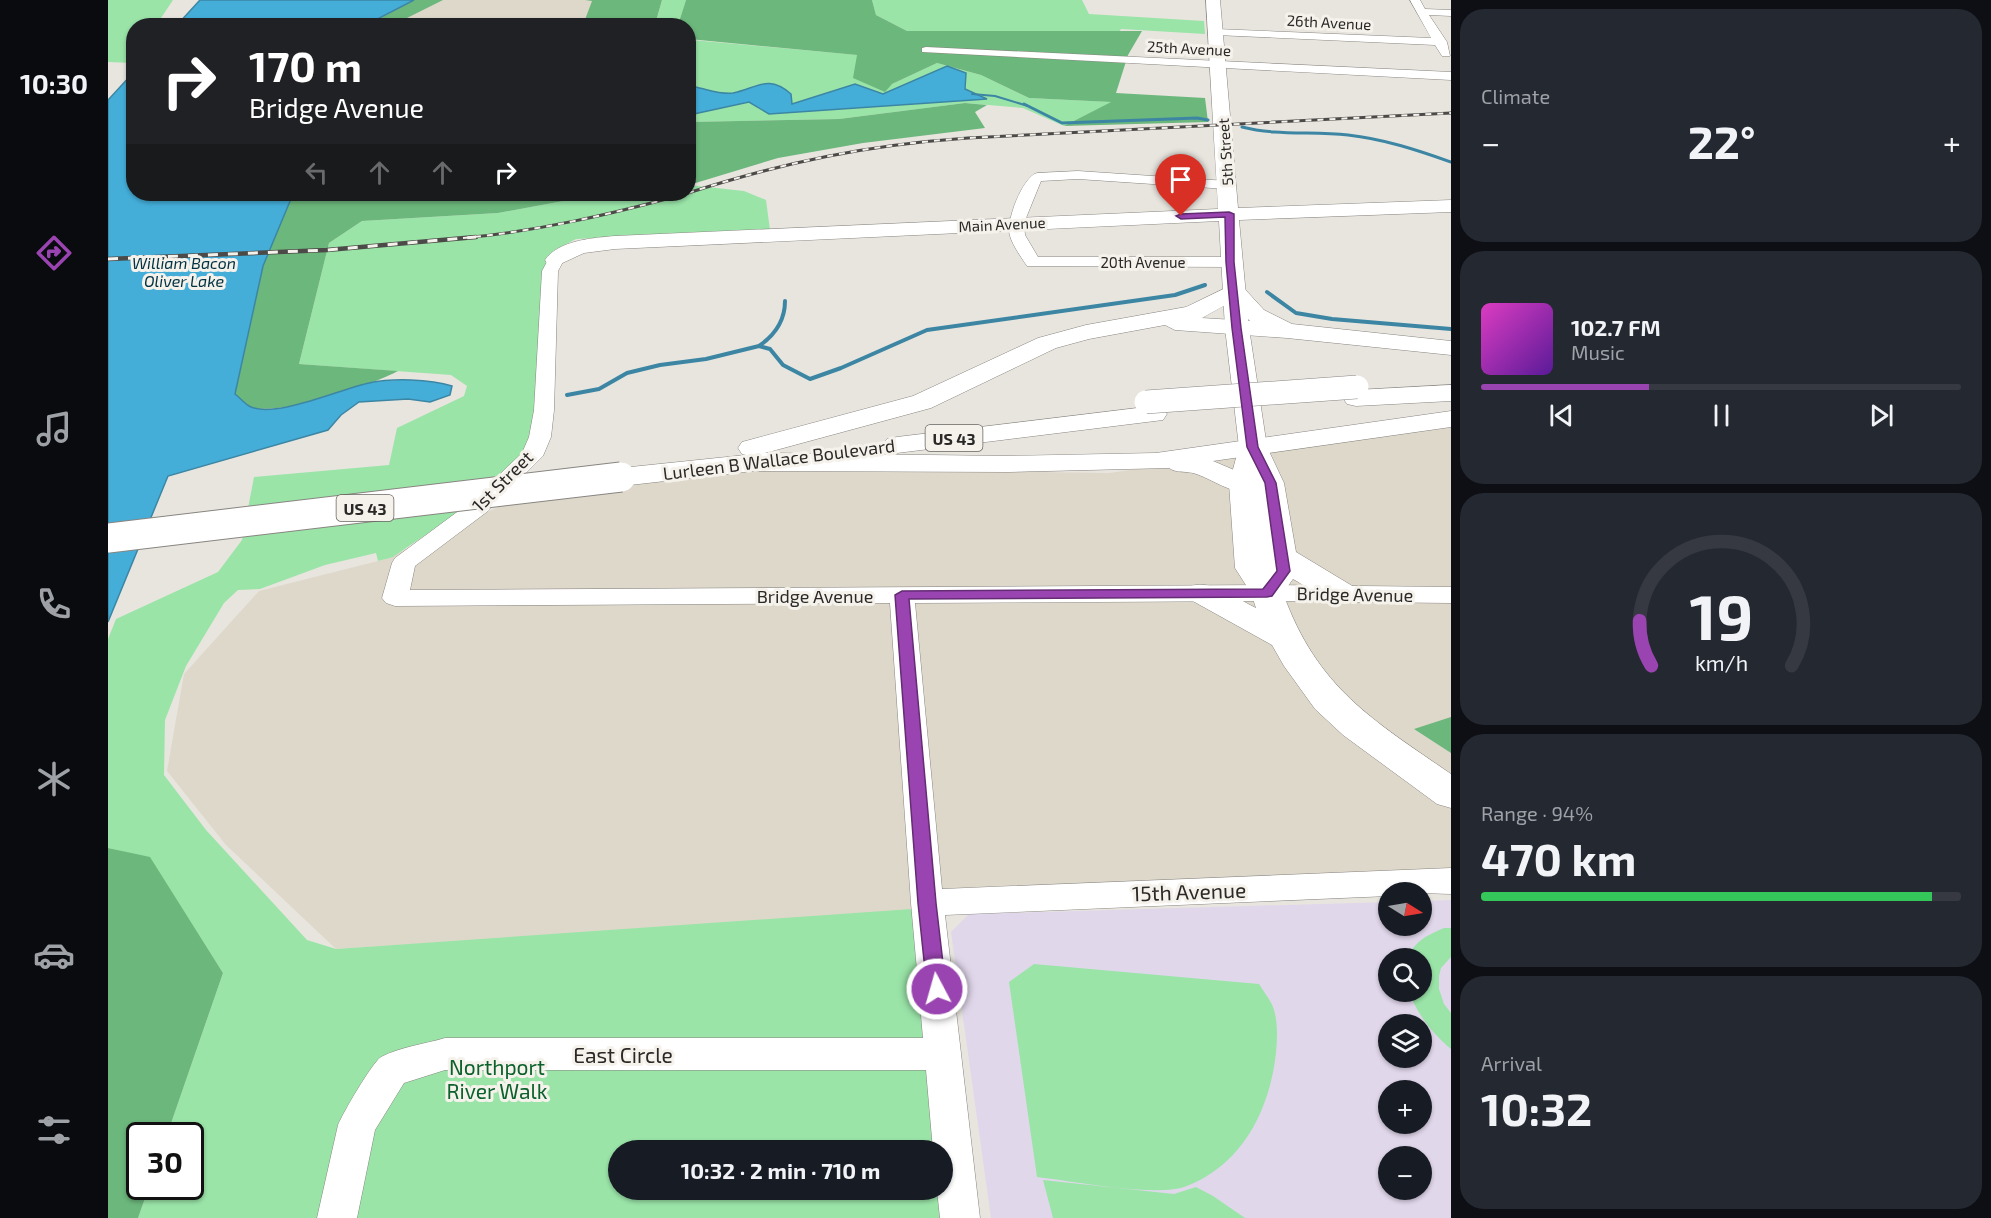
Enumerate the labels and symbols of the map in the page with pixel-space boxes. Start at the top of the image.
street label: 26th Avenue [1286,11,1372,33]
street label: 25th Avenue [1147,37,1231,59]
street label: 5th Street [1214,117,1236,186]
pin [1155,154,1206,216]
street label: Main Avenue [958,213,1046,235]
water label: William Bacon Oliver Lake [132,253,236,290]
street label: 20th Avenue [1100,253,1186,271]
road number: US 43 [926,425,982,451]
street label: Lurleen B Wallace Boulevard [662,434,896,484]
street label: 1st Street [467,446,537,516]
road number: US 43 [336,495,394,521]
street label: Bridge Avenue [1296,582,1414,606]
street label: Bridge Avenue [757,585,873,607]
street label: 15th Avenue [1131,877,1247,905]
north arrow [1378,882,1432,936]
position arrow [905,957,969,1021]
street label: East Circle [573,1042,673,1067]
park label: Northport River Walk [447,1054,548,1103]
speed limit sign: 30 [126,1122,204,1200]

